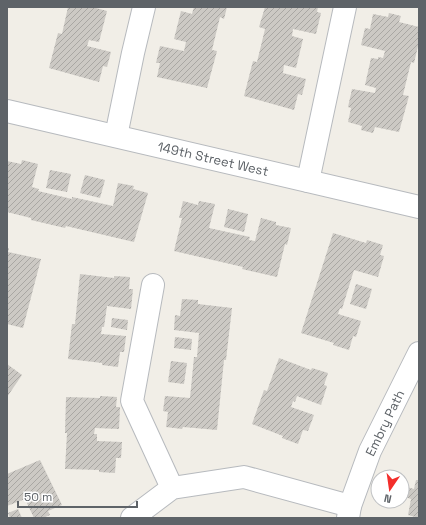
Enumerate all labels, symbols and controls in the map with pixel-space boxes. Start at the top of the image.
street label: 149th Street West [156,138,270,180]
street label: Embry Path [362,387,408,459]
north arrow [370,469,410,509]
scale bar [18,483,137,509]
text: 50 m [24,489,52,505]
text: N [383,491,393,506]

